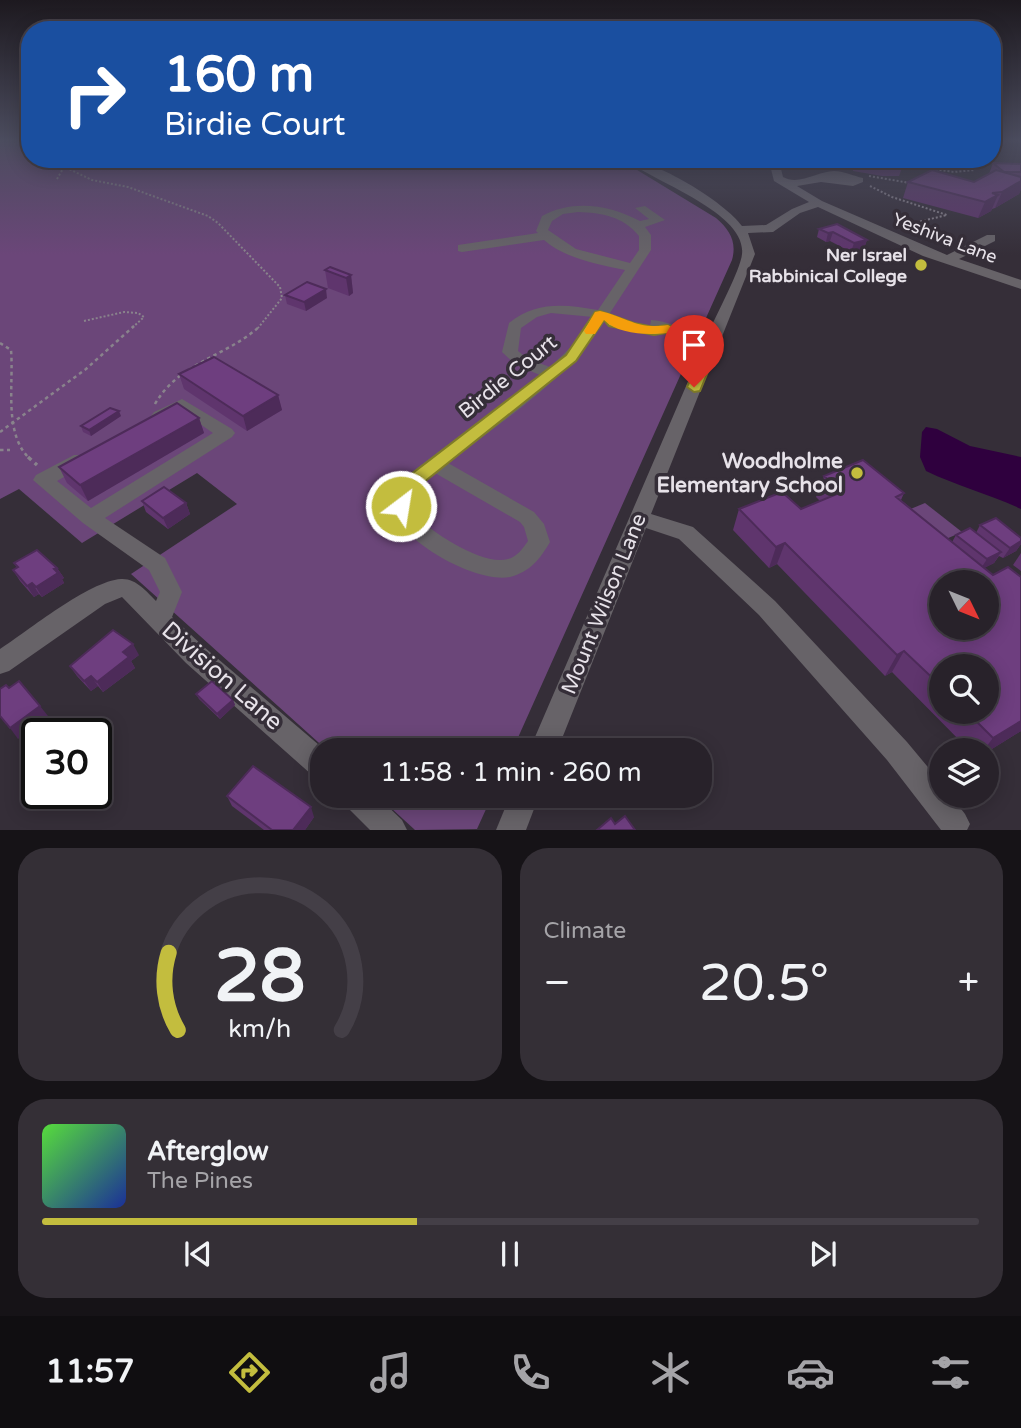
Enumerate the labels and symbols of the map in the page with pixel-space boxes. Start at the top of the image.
street label: Yeshiva Lane [890,208,1000,268]
place label: Ner Israel Rabbinical College [749,244,907,287]
marker: Ner Israel Rabbinical College [913,257,929,273]
pin [664,315,724,387]
street label: Birdie Court [454,330,562,424]
place label: Woodholme Elementary School [656,449,843,498]
marker: Woodholme Elementary School [849,465,865,481]
position arrow [364,469,438,543]
street label: Mount Wilson Lane [556,510,652,698]
north arrow [929,570,999,640]
street label: Division Lane [156,616,288,736]
speed limit sign: 30 [21,718,112,809]

